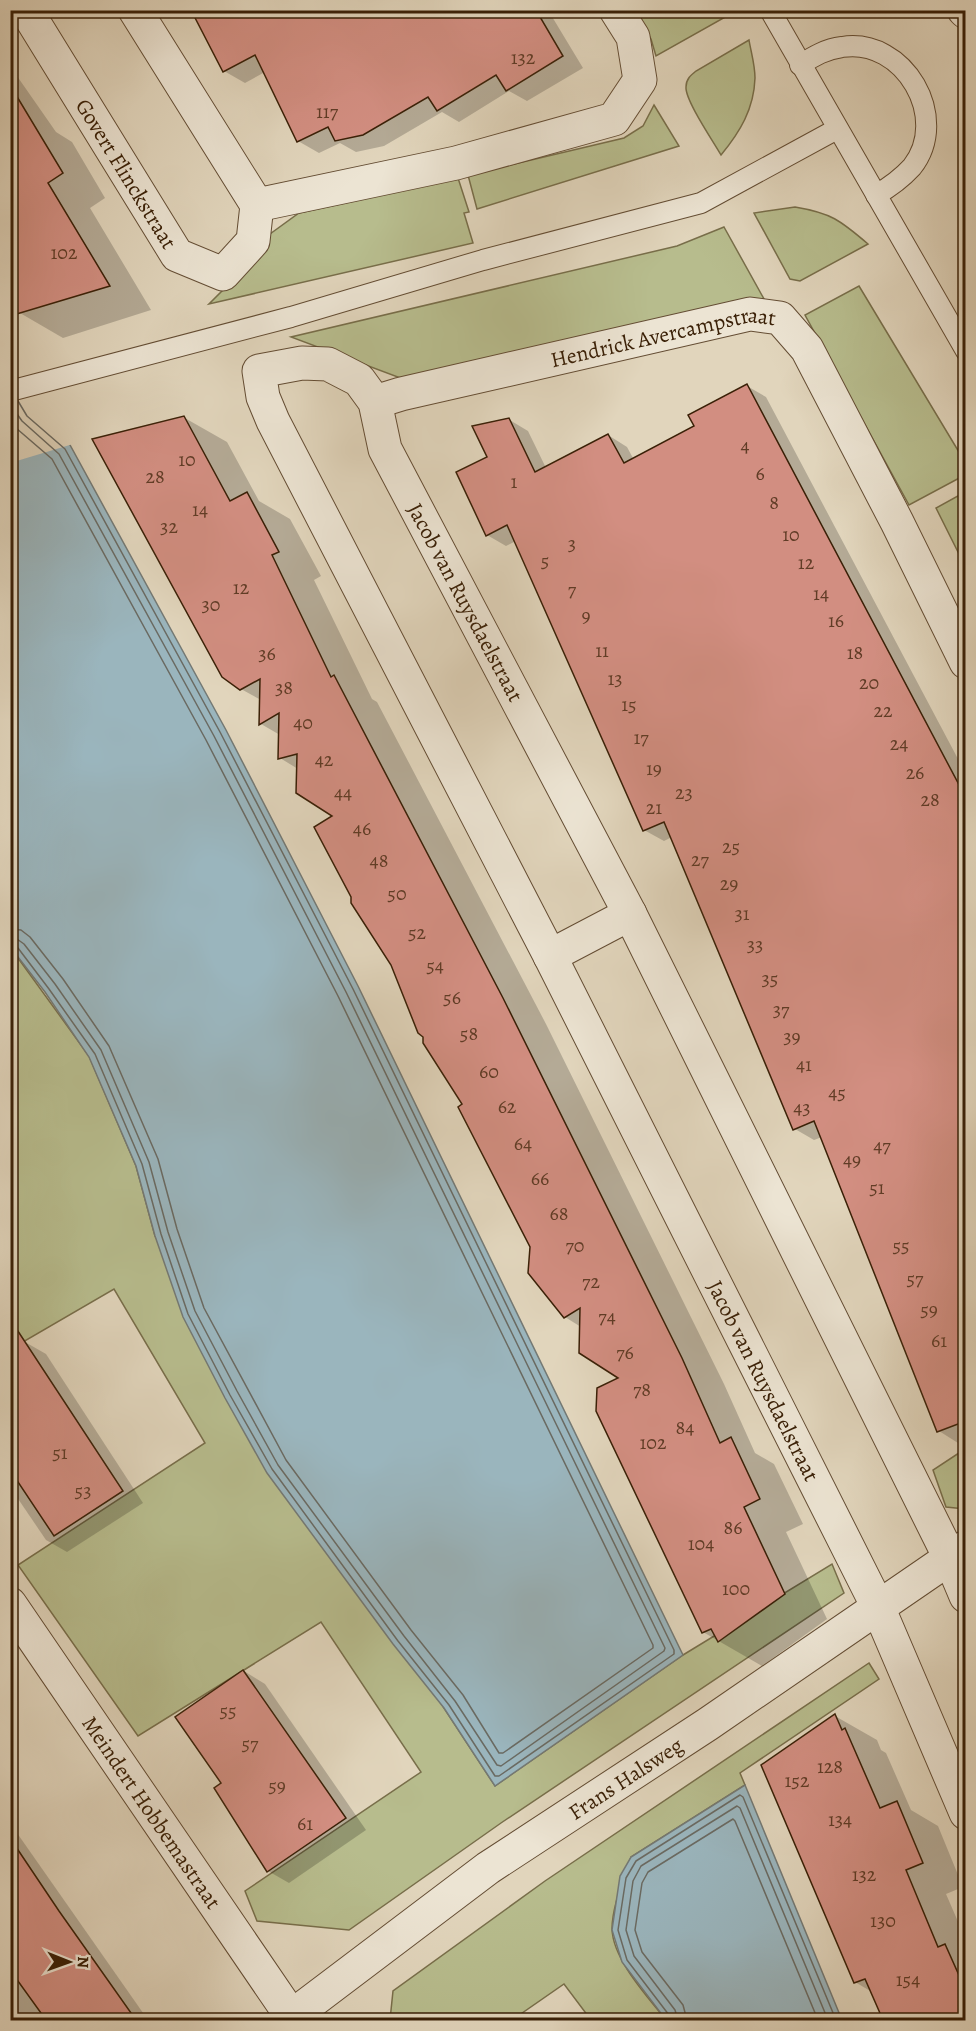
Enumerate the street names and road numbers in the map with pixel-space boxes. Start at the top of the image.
street label: Govert Flinckstraat [68,93,184,255]
street label: Hendrick Avercampstraat [547,300,778,375]
street label: Jacob van Ruysdaelstraat [400,498,530,707]
street label: Jacob van Ruysdaelstraat [700,1275,826,1487]
street label: Meindert Hobbemastraat [75,1710,228,1915]
street label: Frans Halsweg [563,1731,689,1827]

